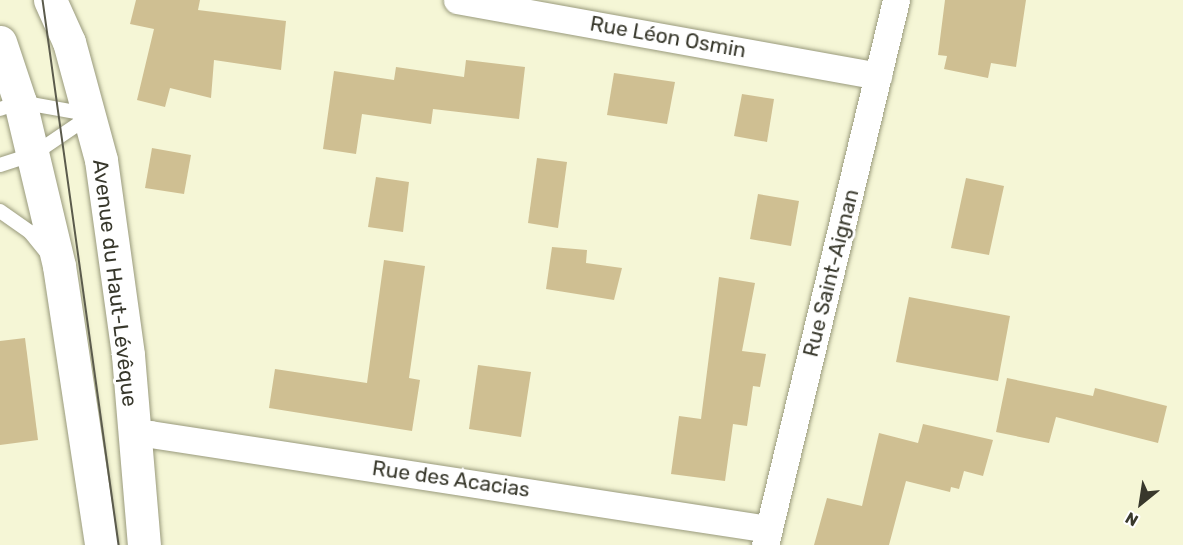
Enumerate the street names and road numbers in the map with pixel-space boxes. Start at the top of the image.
street label: Rue Léon Osmin [588,11,748,63]
street label: Avenue du Haut-Lévêque [87,158,143,408]
street label: Rue Saint-Aignan [798,186,864,360]
street label: Rue des Acacias [370,455,532,503]

